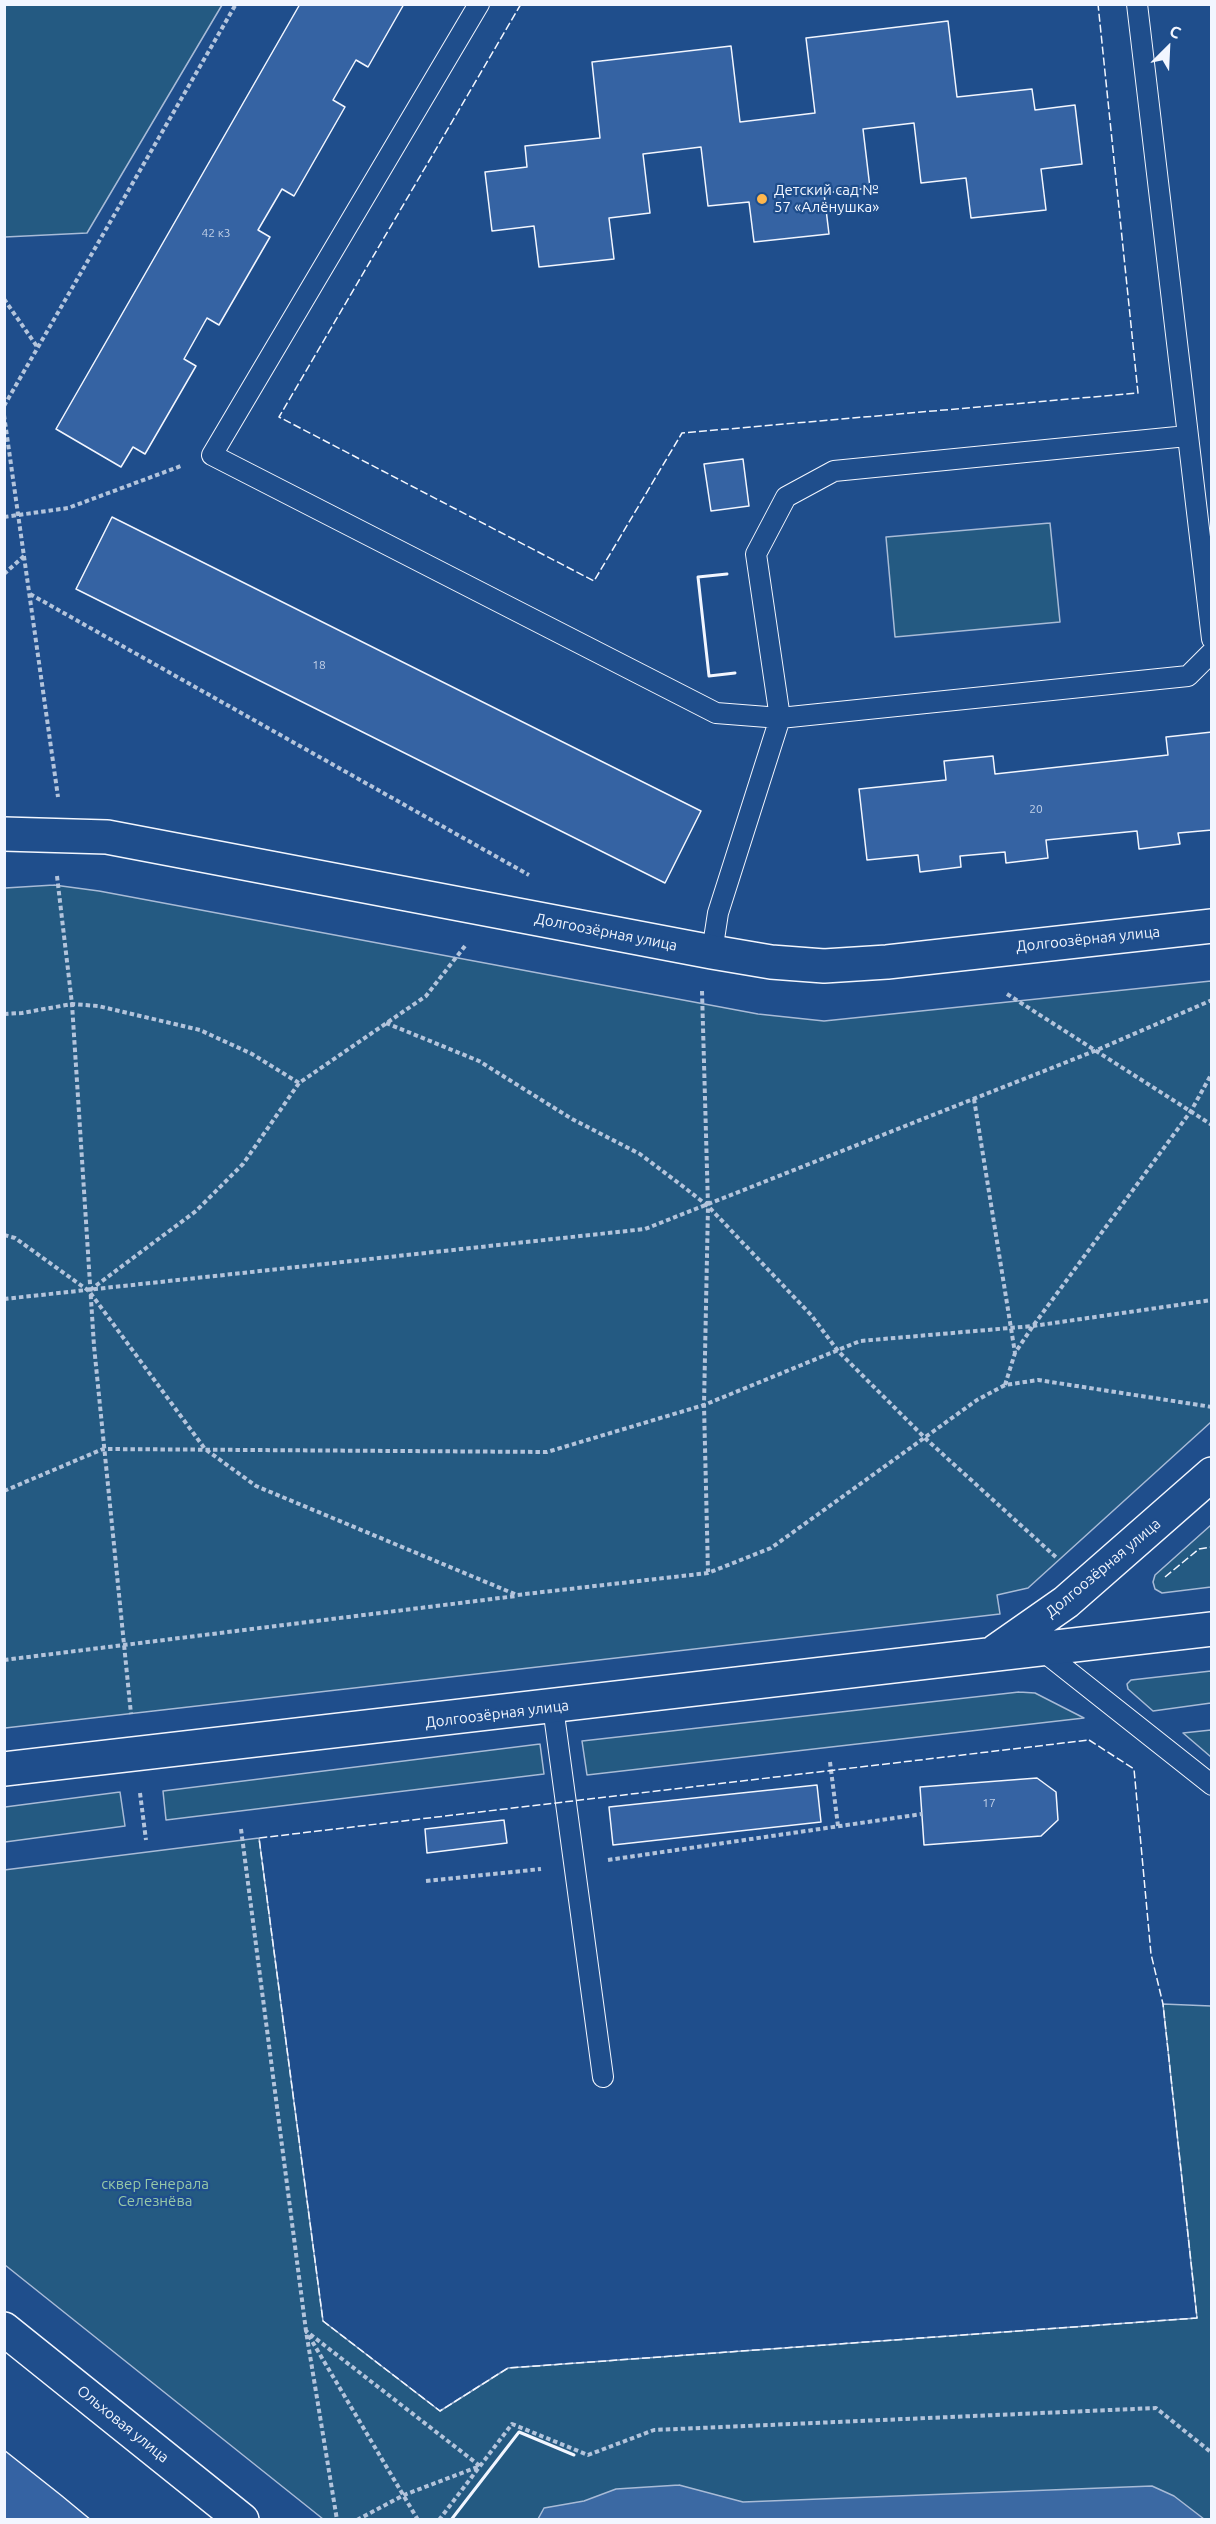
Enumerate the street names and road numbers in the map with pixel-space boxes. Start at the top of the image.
street label: Долгоозёрная улица [533,909,679,955]
street label: Долгоозёрная улица [1015,922,1161,956]
street label: Долгоозёрная улица [1042,1515,1164,1621]
street label: Долгоозёрная улица [424,1696,570,1732]
street label: Ольховая улица [74,2382,172,2466]

